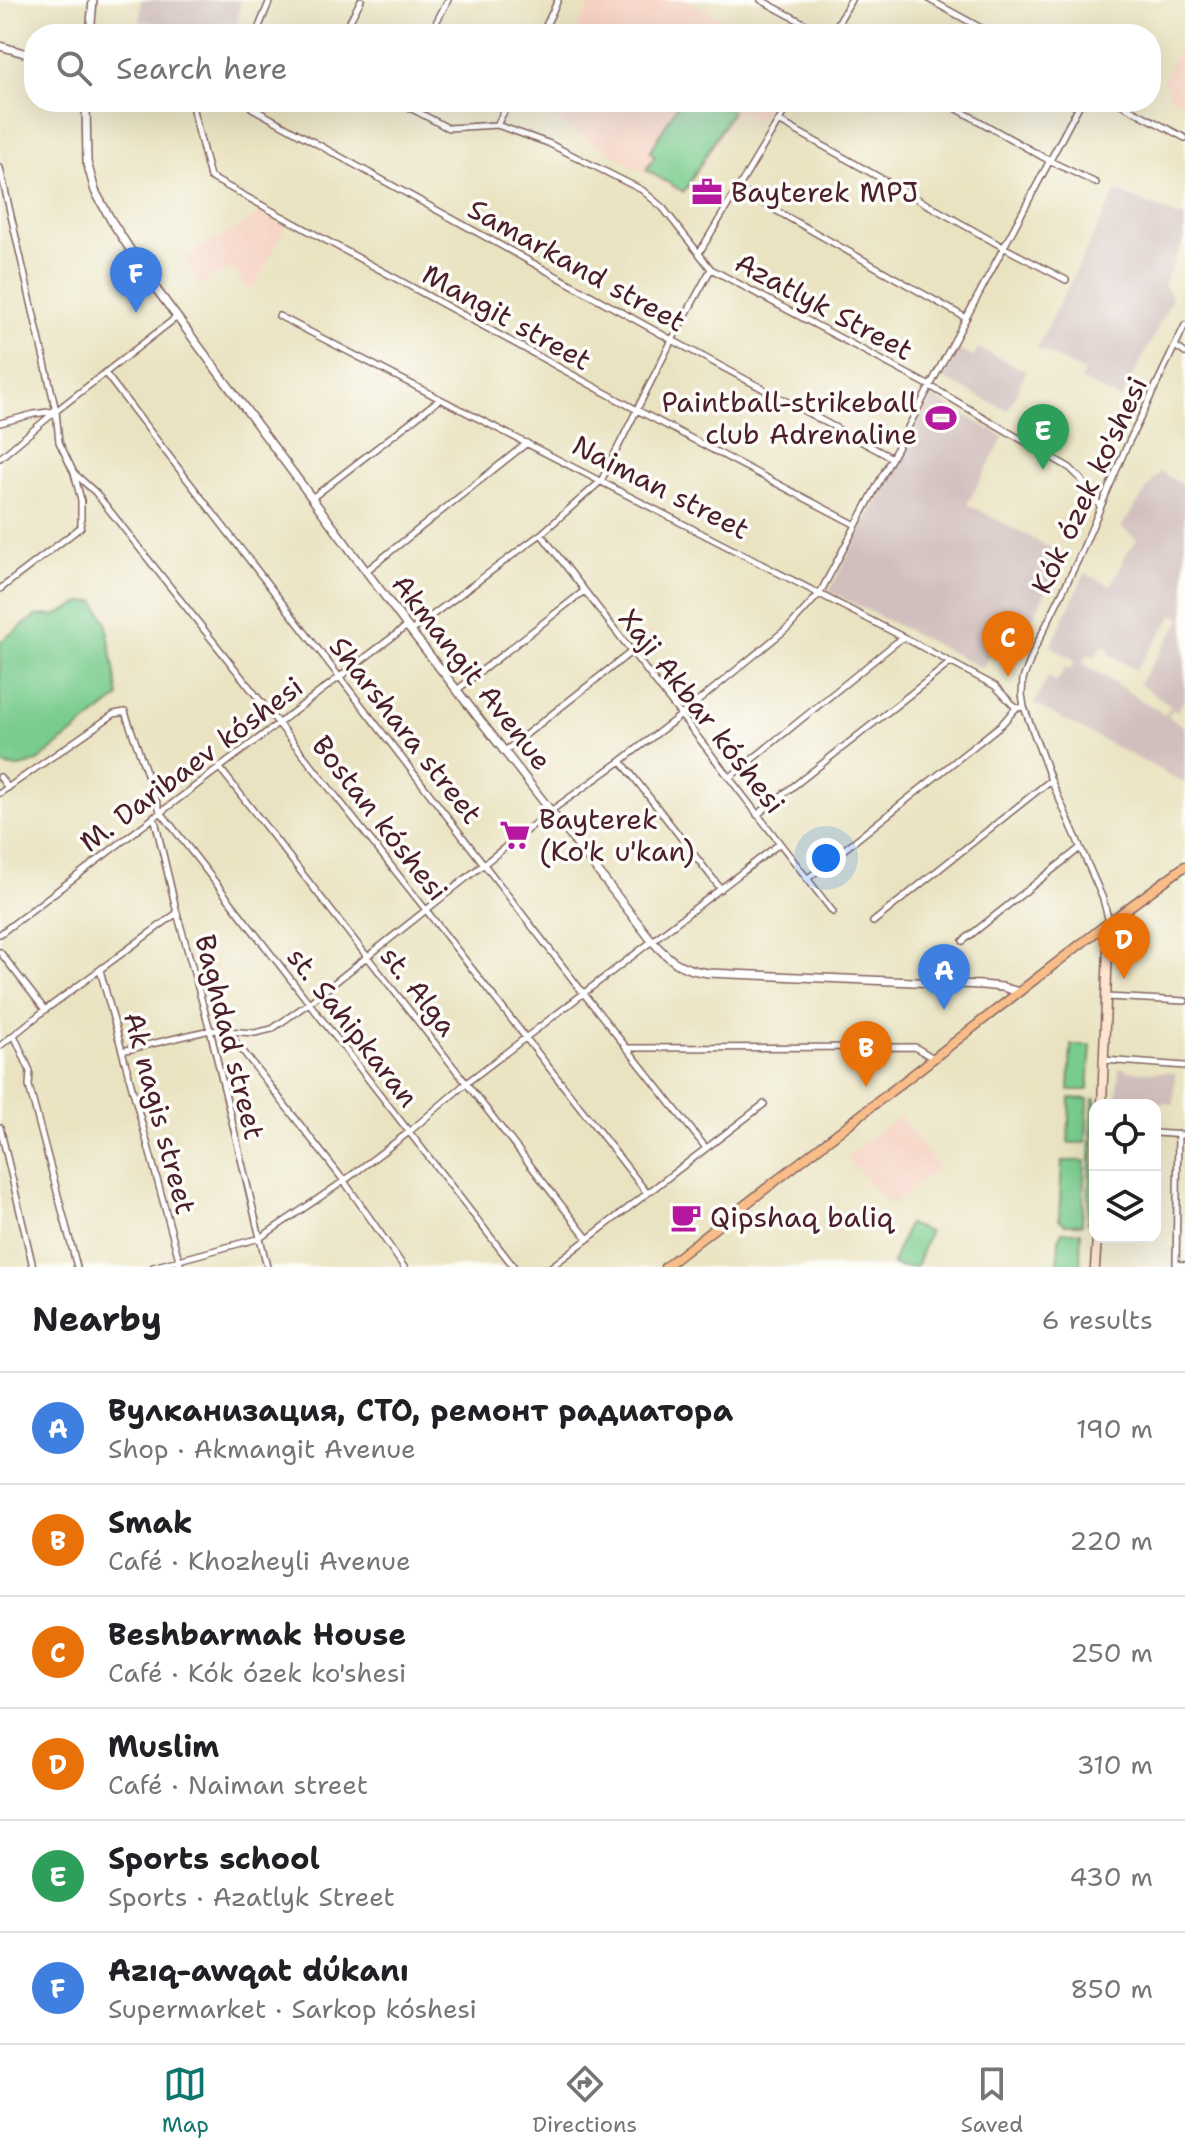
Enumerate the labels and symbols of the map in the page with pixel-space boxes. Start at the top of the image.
place label: Bayterek MPJ [731,173,918,211]
office icon: Bayterek MPJ [690,175,724,209]
street label: Samarkand street [461,189,693,341]
street label: Azatlyk Street [728,243,920,369]
pin: F [110,247,162,313]
street label: Mangit street [416,255,598,379]
street label: Kók ózek ko'shesi [1022,370,1156,600]
place label: Paintball-strikeball club Adrenaline [661,383,918,453]
sports icon: Paintball-strikeball club Adrenaline [924,401,958,435]
pin: E [1017,404,1069,470]
street label: Naiman street [566,426,756,548]
street label: Akmangit Avenue [383,566,561,778]
street label: Xaji Akbar kóshesi [610,601,794,821]
pin: C [982,611,1034,677]
street label: Sharshara street [321,629,491,831]
street label: M. Daribaev kóshesi [72,667,310,861]
street label: Bostan kóshesi [303,727,457,909]
place label: Bayterek (Ko'k u'kan) [539,800,695,870]
supermarket icon: Bayterek (Ko'k u'kan) [498,818,532,852]
your location [806,838,846,878]
pin: D [1098,913,1150,979]
street label: Baghdad street [186,931,274,1143]
street label: st. Alga [372,938,466,1044]
street label: st. Sahipkaran [279,939,427,1115]
pin: A [918,944,970,1010]
street label: Ak nagis street [115,1008,205,1218]
pin: B [840,1021,892,1087]
place label: Qipshaq baliq [710,1198,896,1236]
cafe icon: Qipshaq baliq [669,1200,703,1234]

